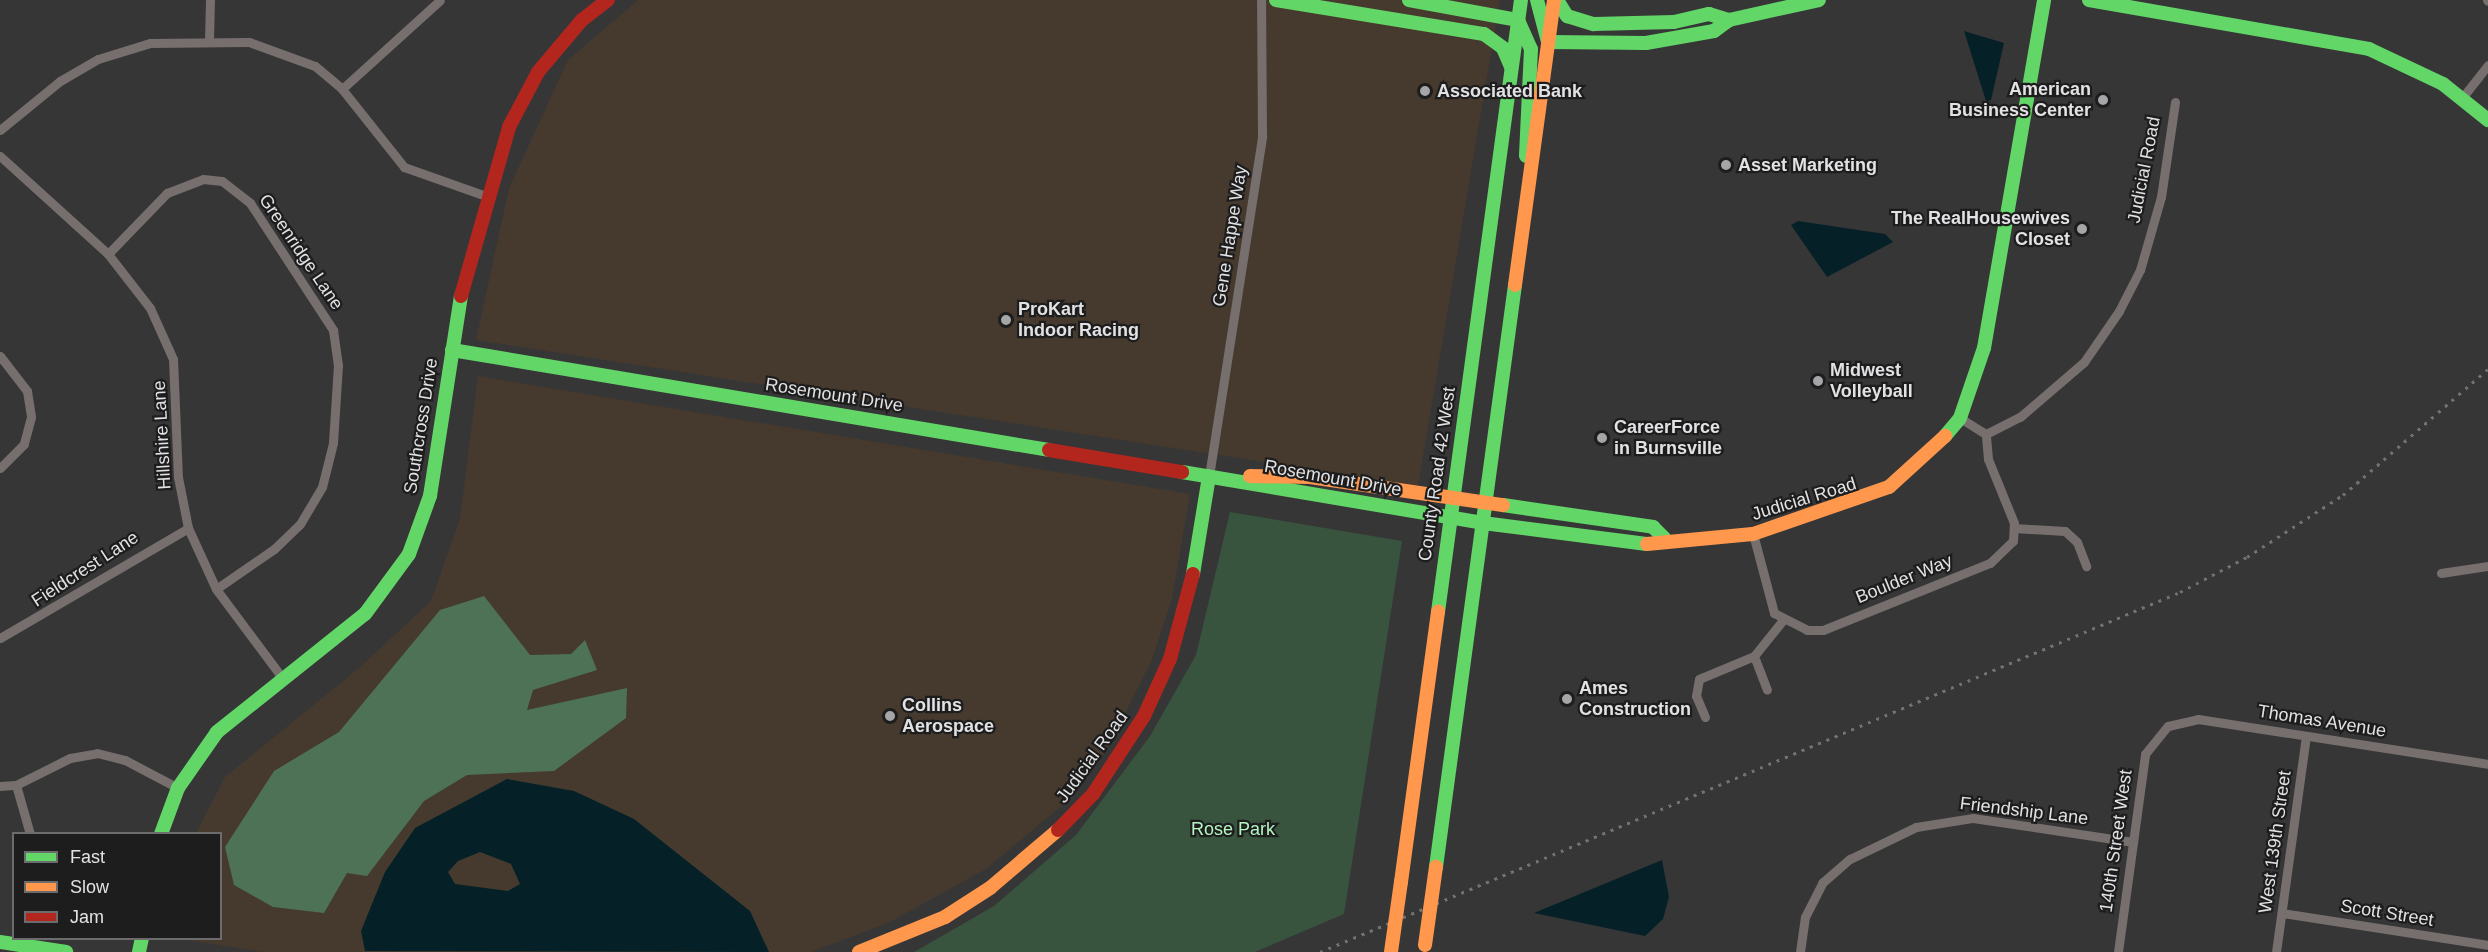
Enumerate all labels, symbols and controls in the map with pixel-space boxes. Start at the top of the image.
place label: American Business Center [1949,79,2091,122]
place label: Associated Bank [1437,80,1582,102]
marker: Associated Bank [1418,84,1432,98]
marker: American Business Center [2096,93,2110,107]
street label: Judicial Road [2123,115,2165,225]
place label: Asset Marketing [1738,154,1877,176]
marker: Asset Marketing [1719,158,1733,172]
street label: Gene Happe Way [1208,164,1252,308]
street label: Greenridge Lane [254,190,348,314]
place label: The RealHousewives Closet [1891,208,2070,250]
marker: The RealHousewives Closet [2075,222,2089,236]
place label: ProKart Indoor Racing [1018,299,1139,342]
marker: ProKart Indoor Racing [999,313,1013,327]
street label: Southcross Drive [400,357,442,495]
place label: Midwest Volleyball [1830,360,1913,403]
street label: Rosemount Drive [764,373,904,417]
marker: Midwest Volleyball [1811,374,1825,388]
street label: Hillshire Lane [148,380,176,490]
street label: County Road 42 West [1414,385,1460,563]
place label: CareerForce in Burnsville [1614,417,1722,460]
marker: CareerForce in Burnsville [1595,431,1609,445]
street label: Rosemount Drive [1263,455,1403,501]
street label: Judicial Road [1749,473,1859,525]
street label: Fieldcrest Lane [28,526,142,612]
street label: Boulder Way [1852,550,1956,608]
place label: Ames Construction [1579,678,1691,720]
marker: Ames Construction [1560,692,1574,706]
place label: Collins Aerospace [902,695,994,738]
street label: Thomas Avenue [2256,700,2388,742]
street label: Judicial Road [1052,707,1132,807]
marker: Collins Aerospace [883,709,897,723]
street label: 140th Street West [2095,768,2137,914]
street label: West 139th Street [2254,769,2296,915]
street label: Friendship Lane [1959,792,2089,830]
park label: Rose Park [1191,818,1275,840]
legend [12,832,222,940]
text: Fast [70,847,105,867]
text: Slow [70,877,109,897]
street label: Scott Street [2339,895,2435,931]
text: Jam [70,907,104,927]

